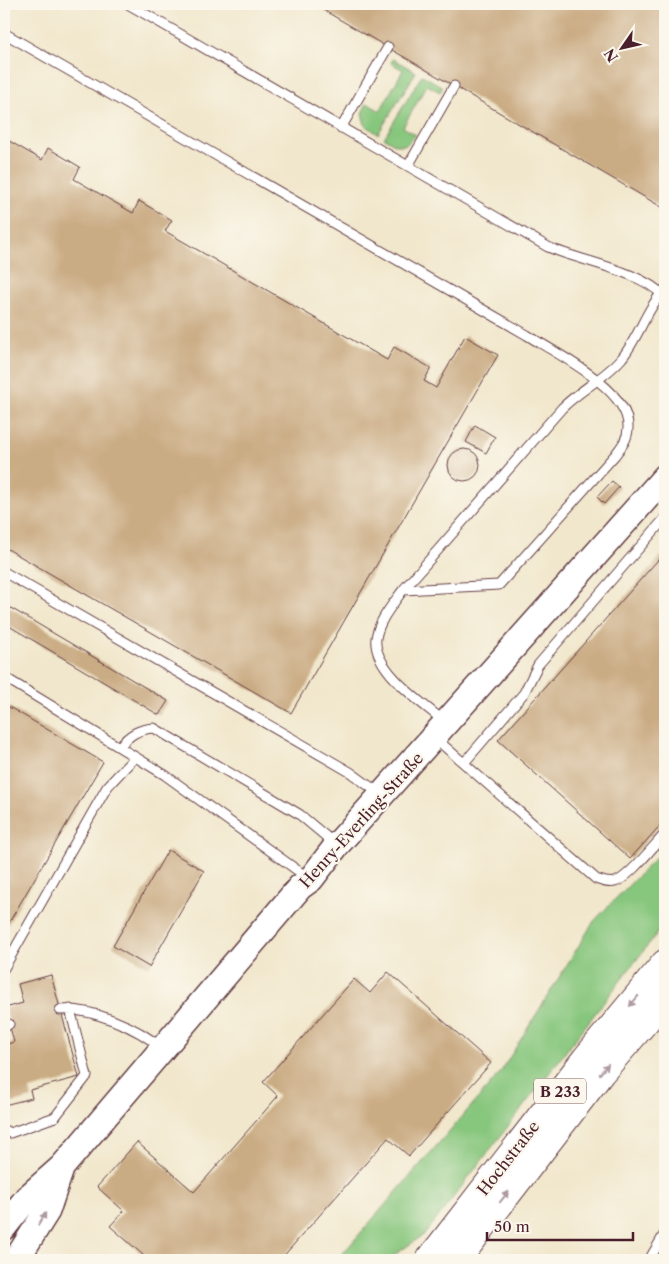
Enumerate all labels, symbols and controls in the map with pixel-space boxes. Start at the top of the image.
north arrow [596,22,646,72]
text: N [600,45,622,65]
street label: Henry-Everling-Straße [295,748,427,892]
one-way arrow [629,995,640,1007]
one-way arrow [599,1062,610,1075]
road number: B 233 [534,1078,586,1104]
street label: Hochstraße [473,1117,543,1199]
one-way arrow [499,1190,510,1203]
scale bar [487,1209,633,1241]
one-way arrow [37,1212,47,1226]
text: 50 m [494,1217,530,1236]

